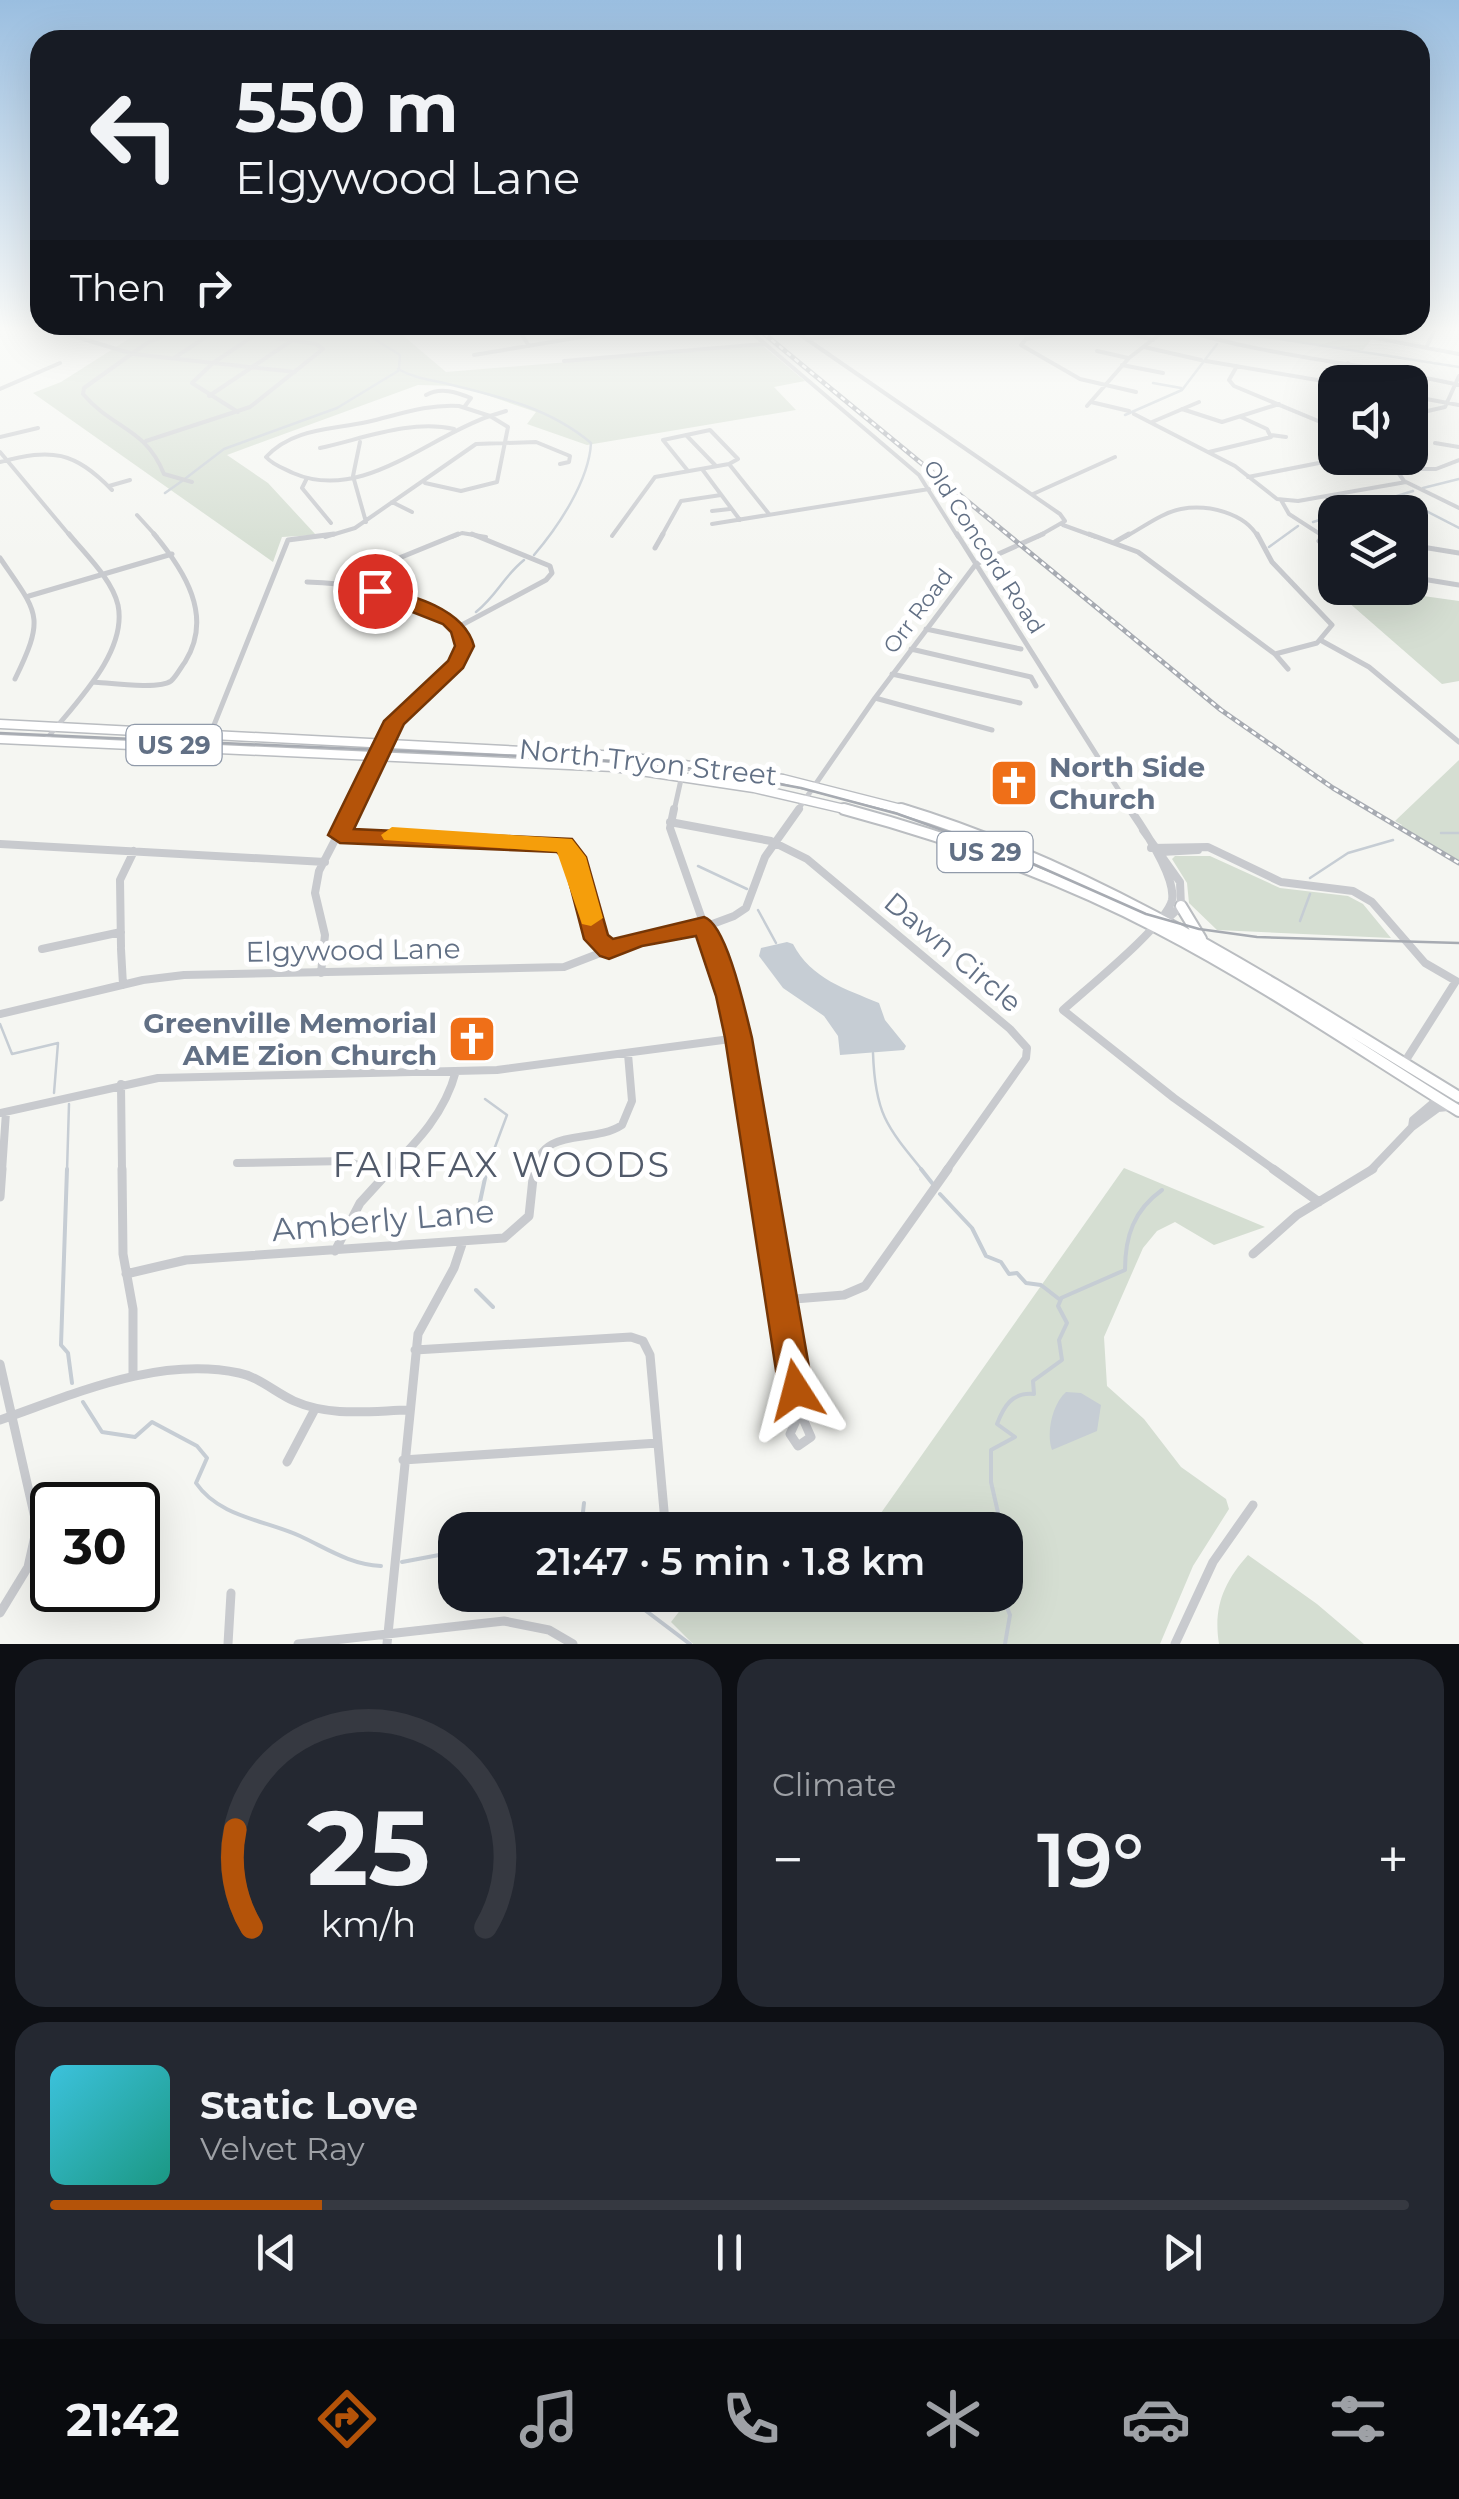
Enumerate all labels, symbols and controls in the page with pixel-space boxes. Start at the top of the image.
text: 550 m [235,64,459,150]
icon: left [70,70,200,200]
text: Elgywood Lane [235,150,580,205]
icon: right [186,260,241,315]
text: Then [70,264,166,311]
map controls [1318,365,1428,605]
button: sound [1318,365,1428,475]
street label: Old Concord Road [918,455,1050,639]
button: layers [1318,495,1428,605]
pin [333,549,418,634]
street label: Orr Road [877,563,959,659]
icon: arrive [348,564,403,619]
road number: US 29 [126,725,222,765]
street label: North Tryon Street [517,732,779,792]
place label: North Side Church [1049,750,1205,816]
church icon: North Side Church [988,757,1040,809]
road number: US 29 [938,832,1032,872]
street label: Dawn Circle [878,885,1028,1019]
street label: Elgywood Lane [245,931,461,969]
place label: Greenville Memorial AME Zion Church [143,1006,437,1072]
church icon: Greenville Memorial AME Zion Church [446,1013,498,1065]
district label: FAIRFAX WOODS [333,1143,671,1186]
street label: Amberly Lane [270,1191,496,1249]
position arrow [744,1338,848,1442]
speed limit sign: 30 [30,1482,160,1612]
text: 21:47 · 5 min · 1.8 km [536,1538,925,1585]
text: Climate [772,1765,896,1804]
text: 25 [307,1784,430,1911]
text: 19° [1037,1814,1144,1906]
text: − [772,1826,804,1893]
text: + [1377,1826,1409,1893]
text: km/h [321,1902,416,1946]
text: Static Love [200,2082,418,2129]
text: Velvet Ray [200,2129,365,2168]
icon: previous [249,2225,304,2280]
icon: pause [702,2225,757,2280]
icon: next [1155,2225,1210,2280]
icon: directions [312,2384,382,2454]
icon: music [514,2384,584,2454]
icon: phone [716,2384,786,2454]
icon: climate [918,2384,988,2454]
icon: car [1121,2384,1191,2454]
icon: filters [1323,2384,1393,2454]
text: 21:42 [66,2392,180,2447]

